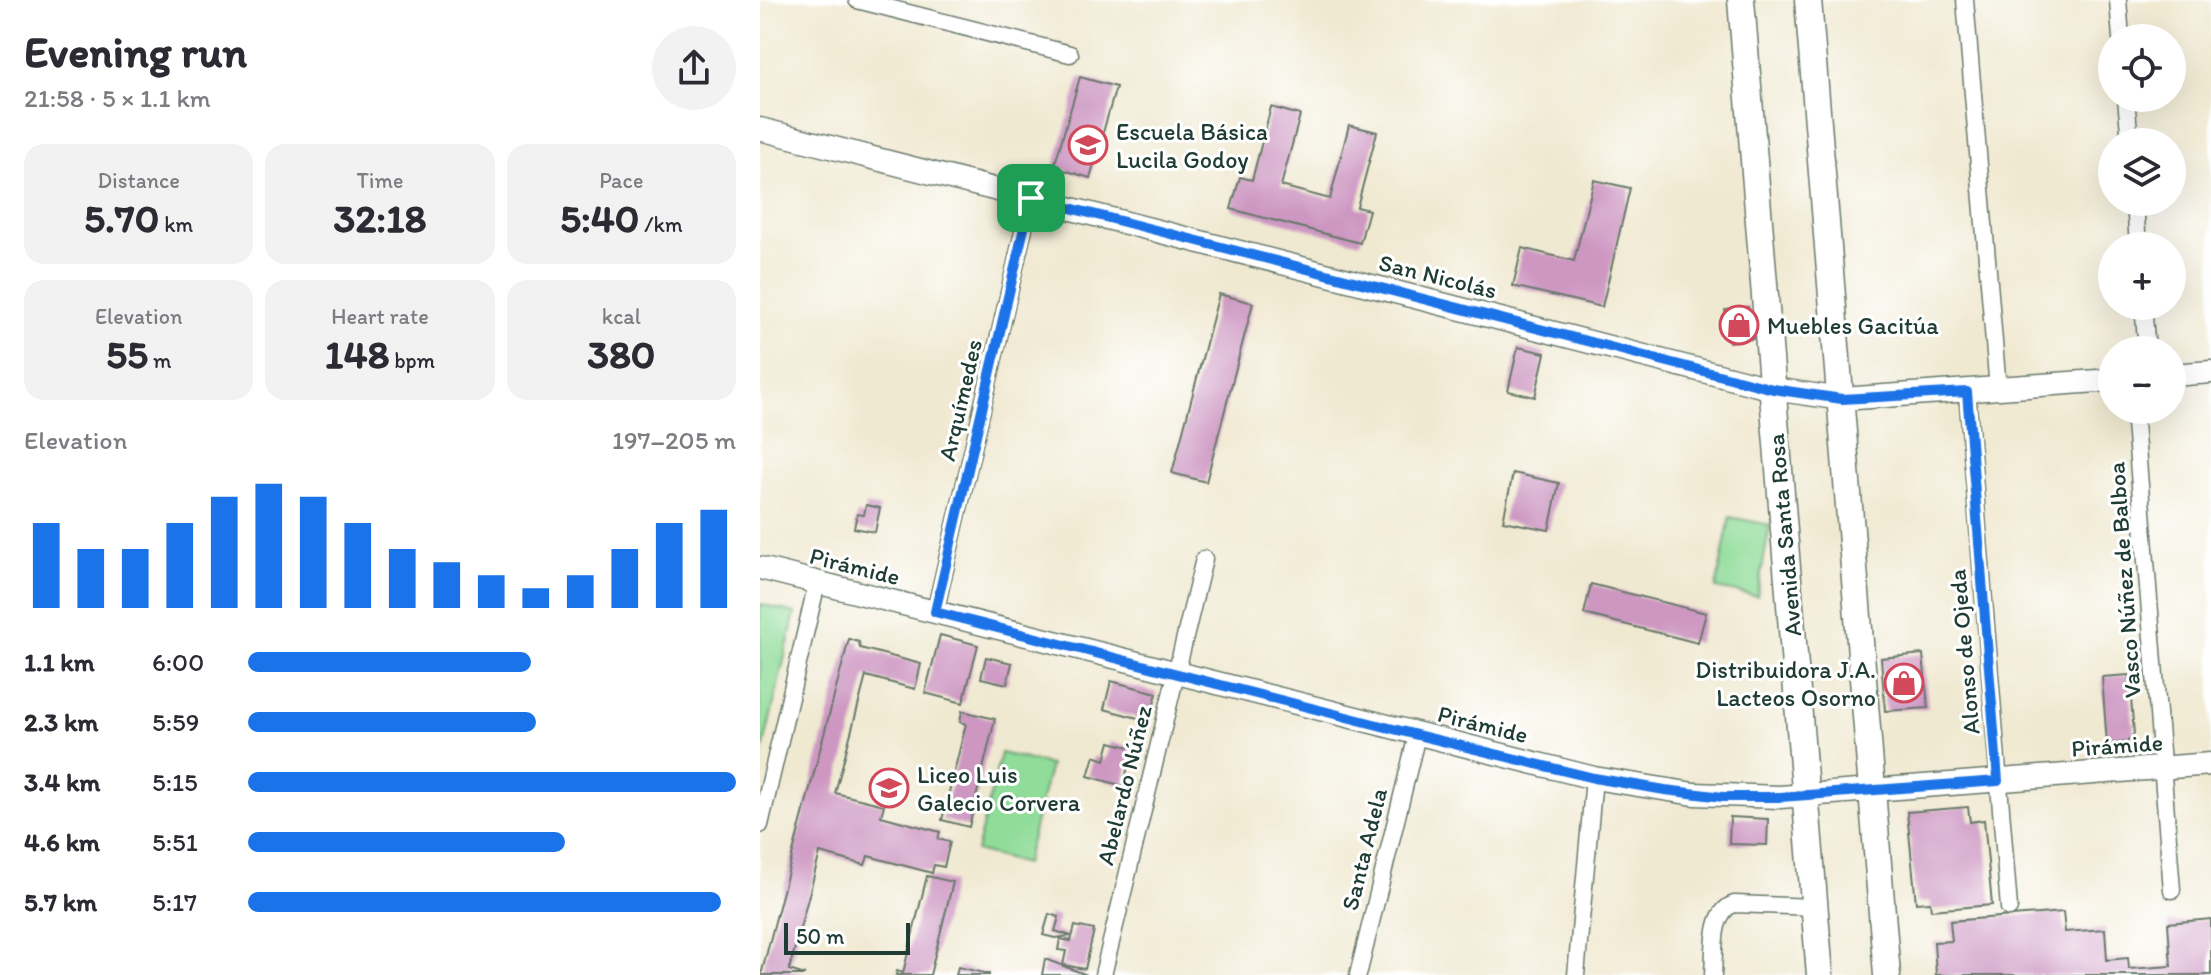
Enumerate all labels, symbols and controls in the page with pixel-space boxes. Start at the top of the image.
map controls [2098,24,2186,424]
button: locate [2098,24,2186,112]
text: Evening run [24,25,247,78]
button: share [652,26,736,110]
text: 21:58 · 5 × 1.1 km [24,82,211,114]
place label: Escuela Básica Lucila Godoy [1116,117,1268,174]
school or university icon: Escuela Básica Lucila Godoy [1067,124,1109,166]
button: layers [2098,128,2186,216]
pin [997,164,1065,232]
text: Distance [97,167,180,194]
text: Time [357,167,403,194]
text: Pace [599,167,643,194]
icon: arrive [1009,176,1053,220]
text: 5.70 [84,194,159,242]
text: 32:18 [333,194,427,242]
text: 5:40 [560,194,639,242]
text: km [159,211,193,238]
text: /km [639,211,683,238]
button: + [2098,232,2186,320]
street label: San Nicolás [1376,247,1500,305]
text: Elevation [95,303,182,330]
text: Heart rate [331,303,429,330]
text: kcal [602,303,641,330]
shop icon: Muebles Gacitúa [1718,304,1760,346]
place label: Muebles Gacitúa [1767,311,1939,340]
text: 55 [106,330,148,378]
text: 148 [325,330,389,378]
text: 380 [587,330,656,378]
street label: Arquímedes [932,336,988,464]
button: − [2098,336,2186,424]
text: m [148,347,171,374]
text: bpm [389,347,435,374]
text: Elevation [24,424,127,456]
text: 197–205 m [612,424,736,456]
street label: Avenida Santa Rosa [1761,432,1807,638]
street label: Vasco Núñez de Balboa [2101,460,2147,699]
street label: Pirámide [807,541,903,591]
street label: Alonso de Ojeda [1942,568,1986,736]
text: 1.1 km [24,646,95,678]
text: 6:00 [152,646,204,678]
place label: Distribuidora J.A. Lacteos Osorno [1695,655,1876,712]
shop icon: Distribuidora J.A. Lacteos Osorno [1883,662,1925,704]
street label: Pirámide [1435,699,1531,749]
street label: Abelardo Núñez [1090,702,1158,868]
text: 2.3 km [24,706,98,738]
text: 5:59 [152,706,199,738]
street label: Pirámide [2070,727,2164,763]
place label: Liceo Luis Galecio Corvera [917,760,1081,817]
text: 3.4 km [24,766,100,798]
text: 5:15 [152,766,198,798]
school or university icon: Liceo Luis Galecio Corvera [868,767,910,809]
street label: Santa Adela [1335,784,1393,913]
text: 4.6 km [24,826,100,858]
text: 5:51 [152,826,198,858]
text: 5.7 km [24,886,97,918]
text: 5:17 [152,886,197,918]
scale bar [784,919,910,955]
text: 50 m [796,923,845,950]

